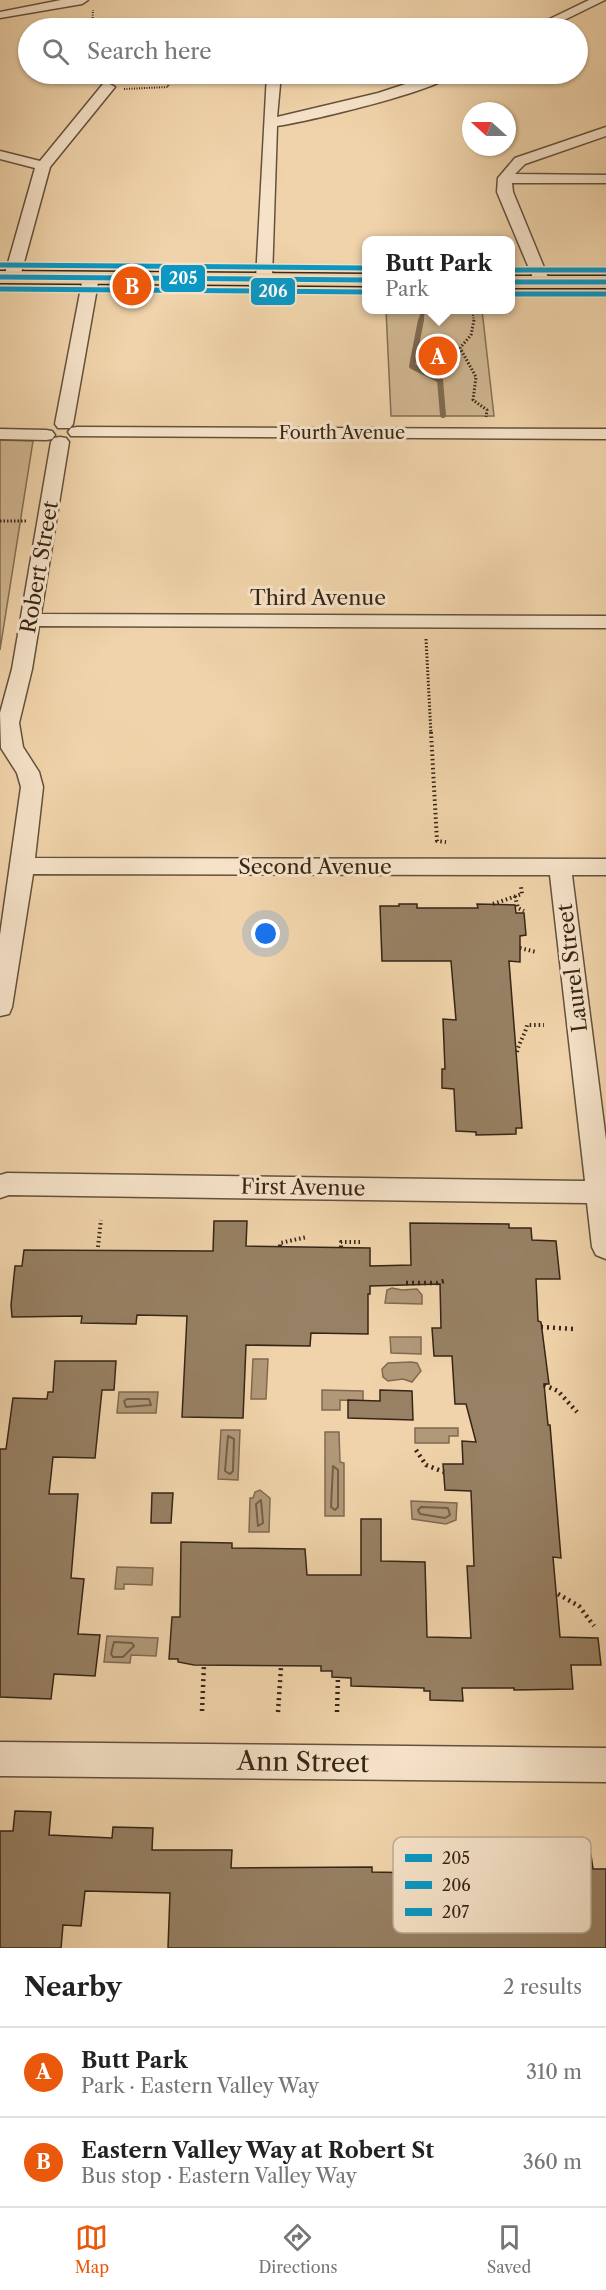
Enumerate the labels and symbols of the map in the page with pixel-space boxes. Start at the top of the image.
north arrow [462,102,516,156]
pin: B [112,264,152,308]
line badge: 205 [160,264,206,293]
text: 205 [169,268,197,288]
line badge: 206 [250,277,296,306]
text: 206 [258,281,288,301]
pin: A [418,334,458,378]
street label: Fourth Avenue [279,422,405,444]
street label: Robert Street [15,498,63,635]
street label: Third Avenue [250,585,386,610]
street label: Second Avenue [238,854,392,879]
street label: Laurel Street [552,902,592,1034]
your location [251,919,280,948]
street label: First Avenue [240,1173,366,1201]
street label: Ann Street [236,1745,370,1779]
legend [393,1837,591,1933]
text: 205 [442,1848,470,1868]
text: 206 [442,1875,471,1895]
text: 207 [442,1902,469,1922]

